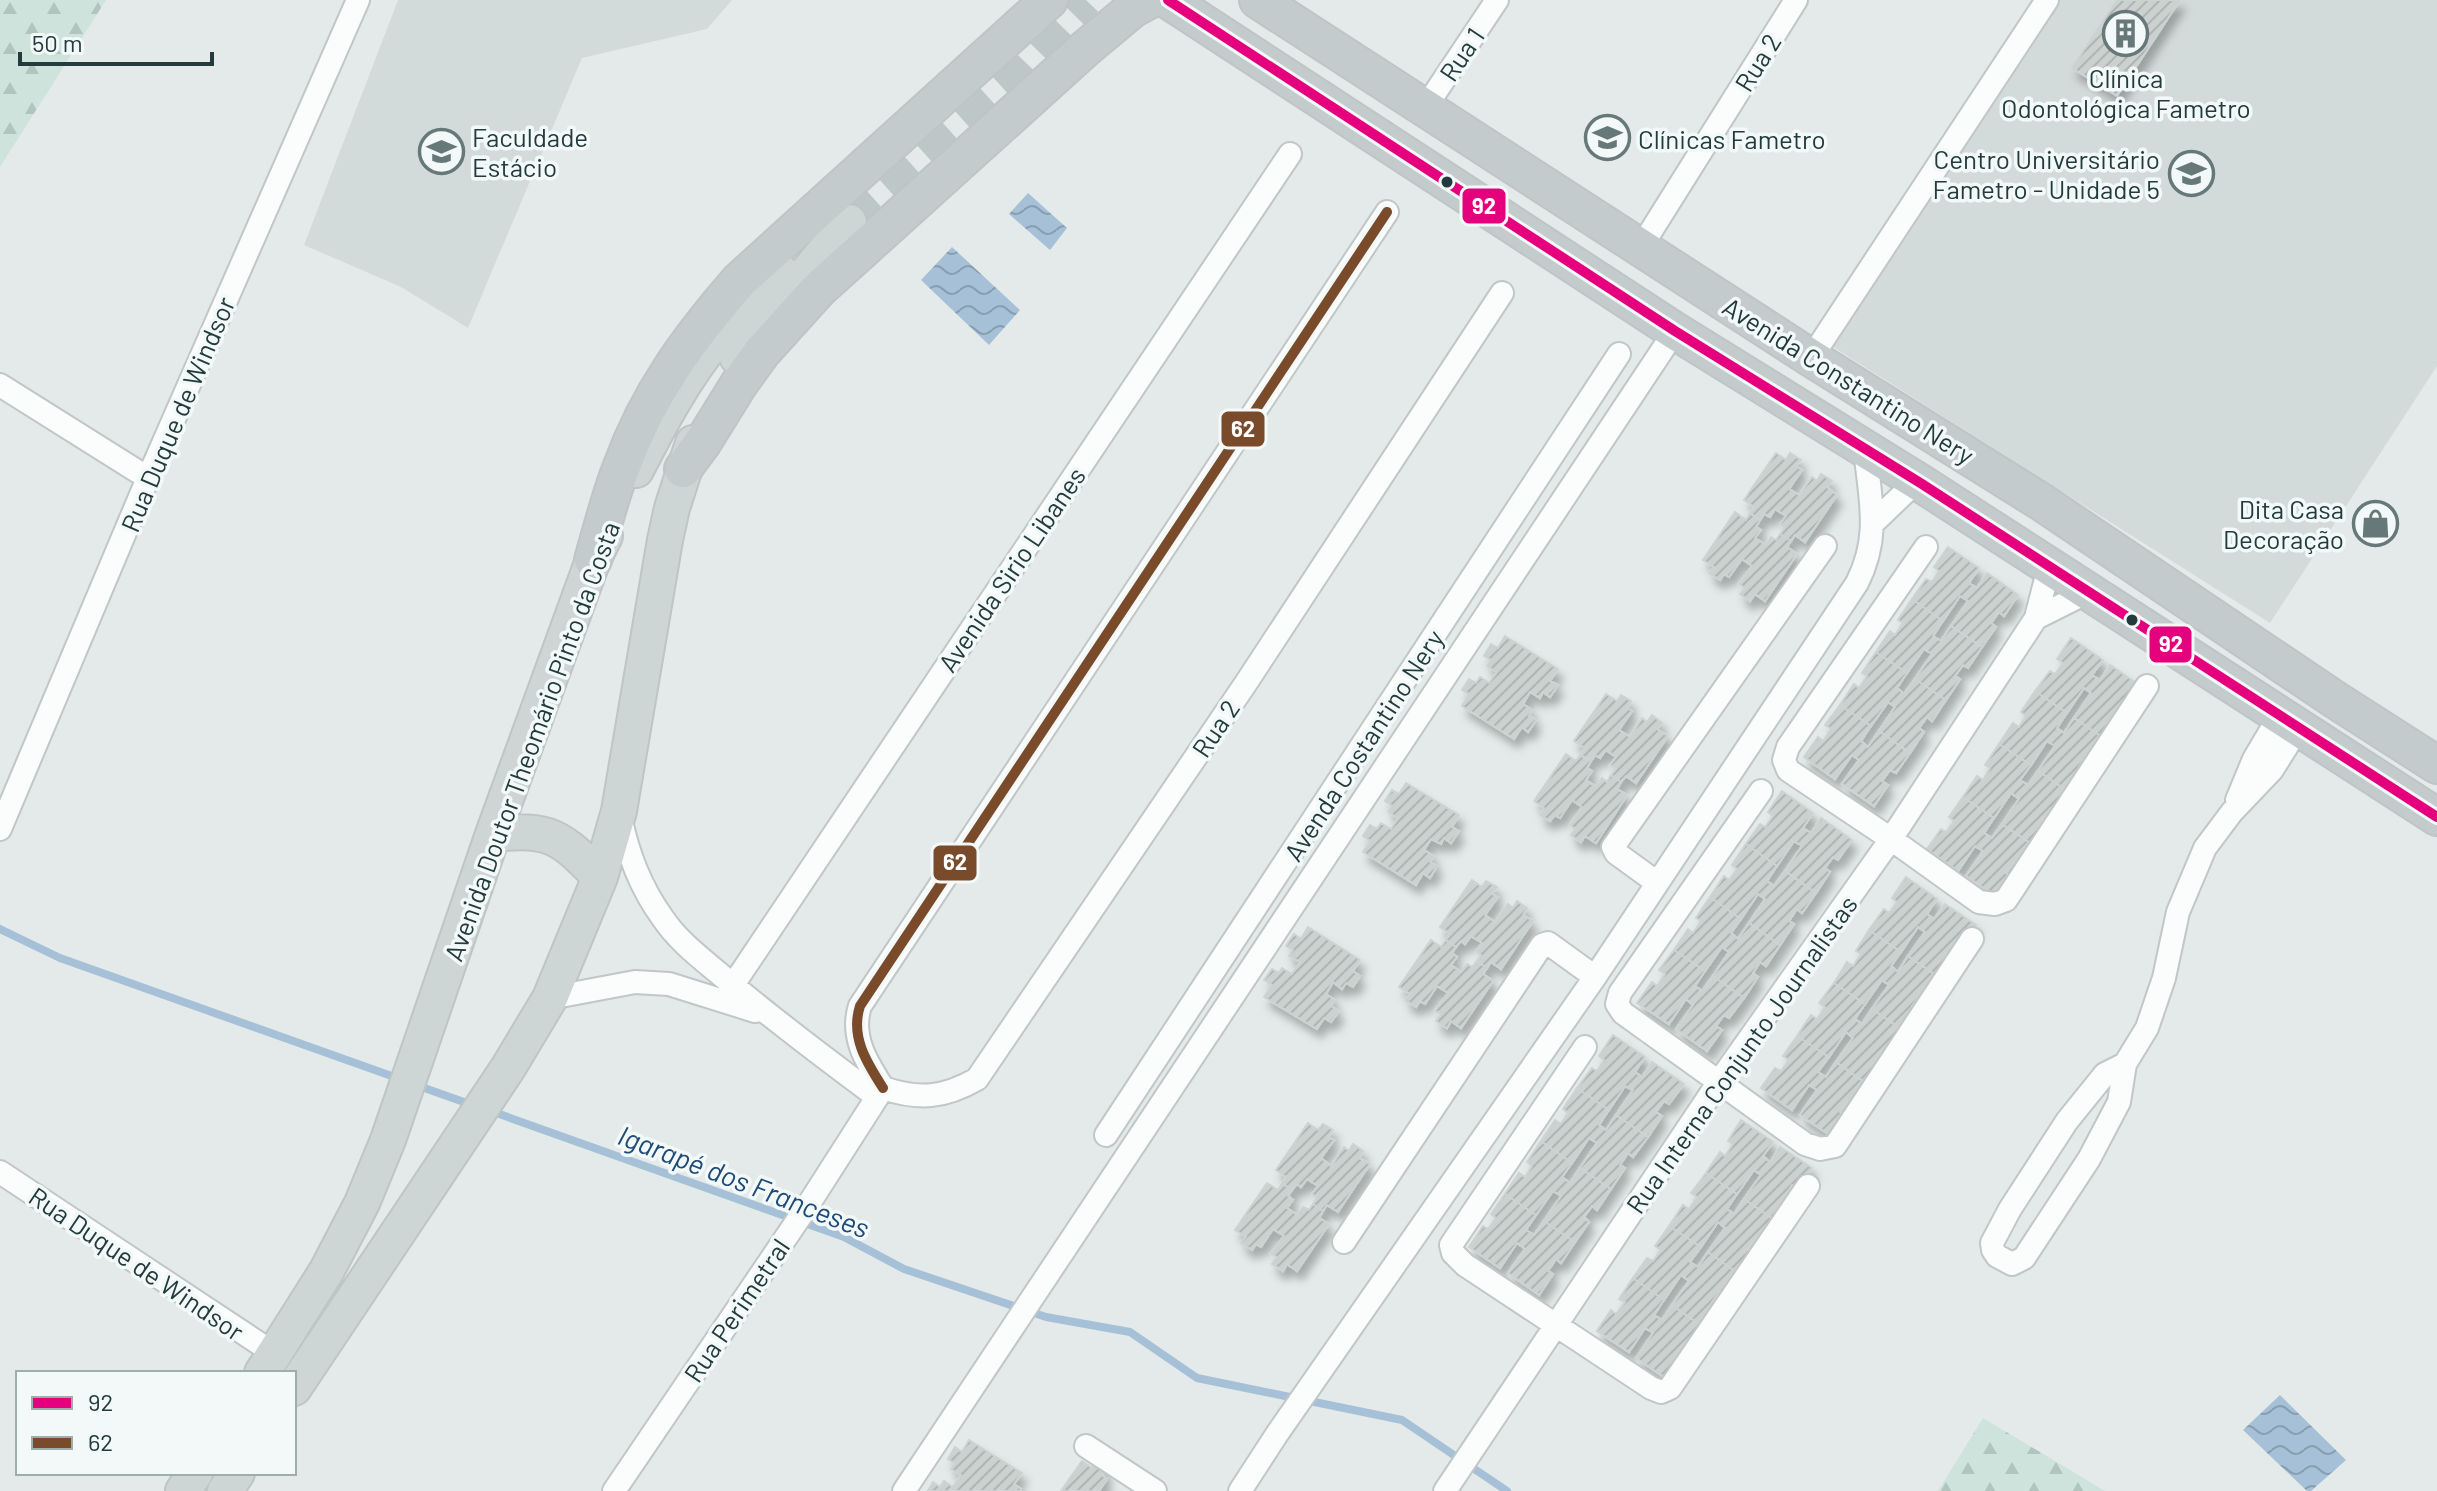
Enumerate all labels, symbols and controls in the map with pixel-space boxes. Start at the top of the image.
building icon: Clínica Odontológica Fametro [2102,10,2150,58]
scale bar [20,16,212,66]
street label: Rua 1 [1432,22,1490,86]
street label: Rua 2 [1727,27,1787,97]
text: 50 m [32,28,83,57]
place label: Clínica Odontológica Fametro [2001,62,2251,123]
school or university icon: Clínicas Fametro [1583,114,1631,162]
place label: Faculdade Estácio [472,121,588,182]
place label: Clínicas Fametro [1638,123,1826,154]
school or university icon: Faculdade Estácio [417,127,465,175]
place label: Centro Universitário Fametro - Unidade 5 [1933,143,2160,204]
school or university icon: Centro Universitário Fametro - Unidade 5 [2167,149,2215,197]
unlabelled marker [1439,174,1455,190]
line badge: 92 [1461,187,1507,225]
text: 92 [1472,192,1496,218]
street label: Avenida Constantino Nery [1718,290,1980,470]
street label: Rua Duque de Windsor [113,291,241,536]
line badge: 62 [1220,410,1266,448]
text: 62 [1231,415,1255,441]
street label: Avenida Sirio Libanes [931,461,1091,677]
place label: Dita Casa Decoração [2223,493,2344,554]
shop icon: Dita Casa Decoração [2351,499,2399,547]
street label: Avenida Doutor Theomário Pinto da Costa [437,517,625,965]
unlabelled marker [2124,612,2140,628]
street label: Avenda Costantino Nery [1277,624,1449,866]
line badge: 92 [2148,625,2193,664]
text: 92 [2159,630,2183,656]
street label: Rua 2 [1185,694,1245,762]
line badge: 62 [932,844,978,882]
text: 62 [943,848,967,874]
street label: Rua Interna Conjunto Journalistas [1619,889,1863,1219]
water label: Igarapé dos Franceses [614,1117,874,1245]
street label: Rua Duque de Windsor [24,1180,251,1347]
street label: Rua Perimetral [677,1232,795,1388]
legend [16,1371,296,1475]
text: 92 [88,1387,113,1416]
text: 62 [88,1427,113,1456]

